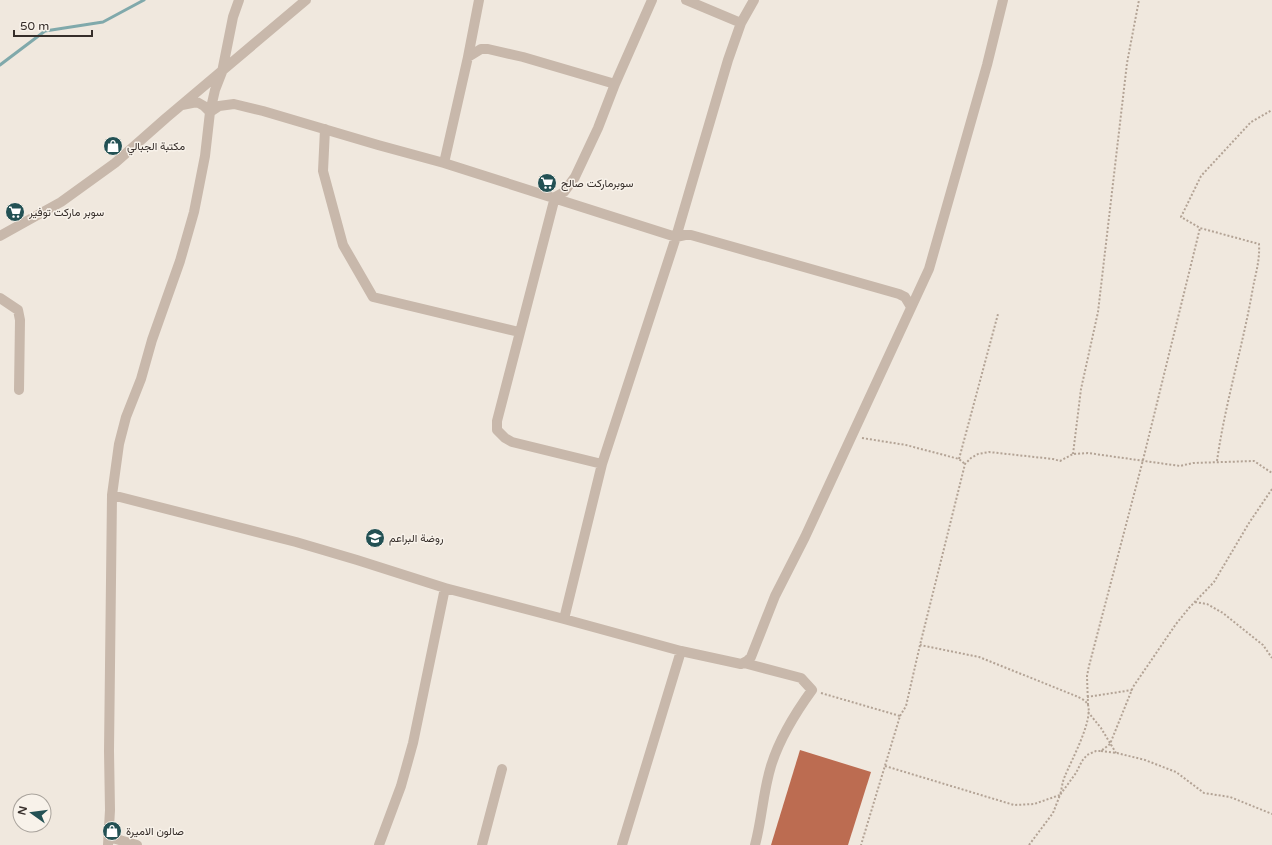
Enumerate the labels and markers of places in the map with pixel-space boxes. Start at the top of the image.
shop icon: مكتبة الجبالي [102,135,124,157]
place label: مكتبة الجبالي [127,140,185,156]
supermarket icon: سوبرماركت صالح [536,172,558,194]
place label: سوبرماركت صالح [561,177,634,191]
supermarket icon: سوبر ماركت توفير [4,201,26,223]
place label: سوبر ماركت توفير [28,206,105,219]
school or university icon: روضة البراعم [364,527,386,549]
place label: روضة البراعم [389,532,444,546]
shop icon: صالون الاميرة [101,820,123,842]
place label: صالون الاميرة [126,825,184,838]

